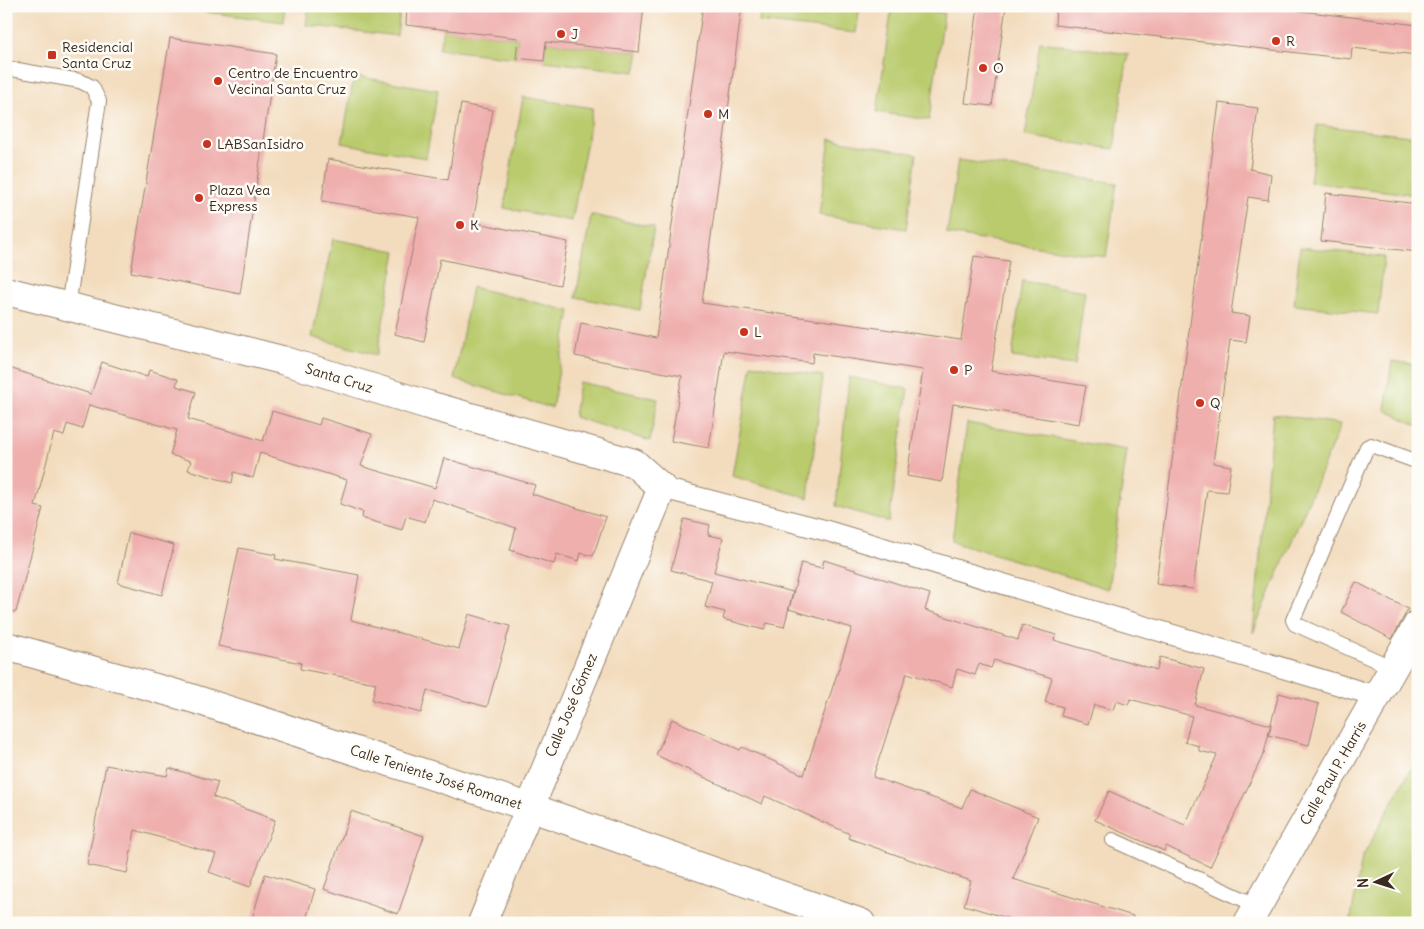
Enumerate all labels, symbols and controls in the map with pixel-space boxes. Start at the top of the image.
place label: J [571,25,578,43]
marker: J [555,28,567,40]
place label: R [1286,32,1295,50]
marker: R [1270,35,1282,47]
place label: Residencial Santa Cruz [62,38,133,72]
marker: Residencial Santa Cruz [46,49,58,61]
place label: O [993,59,1004,77]
marker: O [977,62,989,74]
place label: Centro de Encuentro Vecinal Santa Cruz [228,64,358,98]
marker: Centro de Encuentro Vecinal Santa Cruz [212,75,224,87]
place label: M [718,105,729,123]
marker: M [702,108,714,120]
place label: LABSanIsidro [217,135,304,153]
marker: LABSanIsidro [201,138,213,150]
place label: Plaza Vea Express [209,181,270,215]
marker: Plaza Vea Express [193,192,205,204]
place label: K [470,216,479,234]
marker: K [454,219,466,231]
place label: L [754,323,762,341]
marker: L [738,326,750,338]
street label: Santa Cruz [303,359,375,397]
place label: P [964,361,972,379]
marker: P [948,364,960,376]
place label: Q [1210,394,1221,412]
marker: Q [1194,397,1206,409]
street label: Calle José Gómez [541,650,601,760]
street label: Calle Paul P. Harris [1296,718,1370,828]
street label: Calle Teniente José Romanet [348,741,525,813]
north arrow [1352,856,1402,906]
text: N [1354,877,1372,888]

